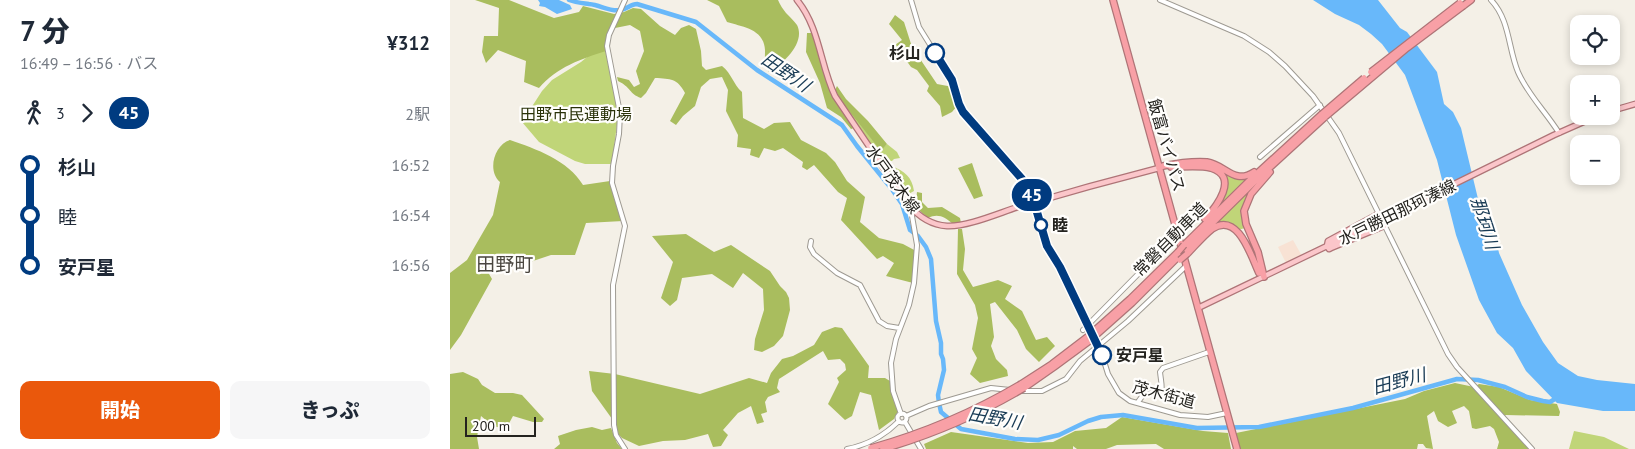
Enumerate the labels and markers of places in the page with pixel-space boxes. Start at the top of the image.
place label: 杉山 [889,43,921,63]
marker: 杉山 [925,43,945,63]
place label: 睦 [1052,215,1068,235]
marker: 睦 [1034,218,1048,232]
marker: 安戸星 [1092,345,1112,365]
place label: 安戸星 [1116,345,1164,365]

